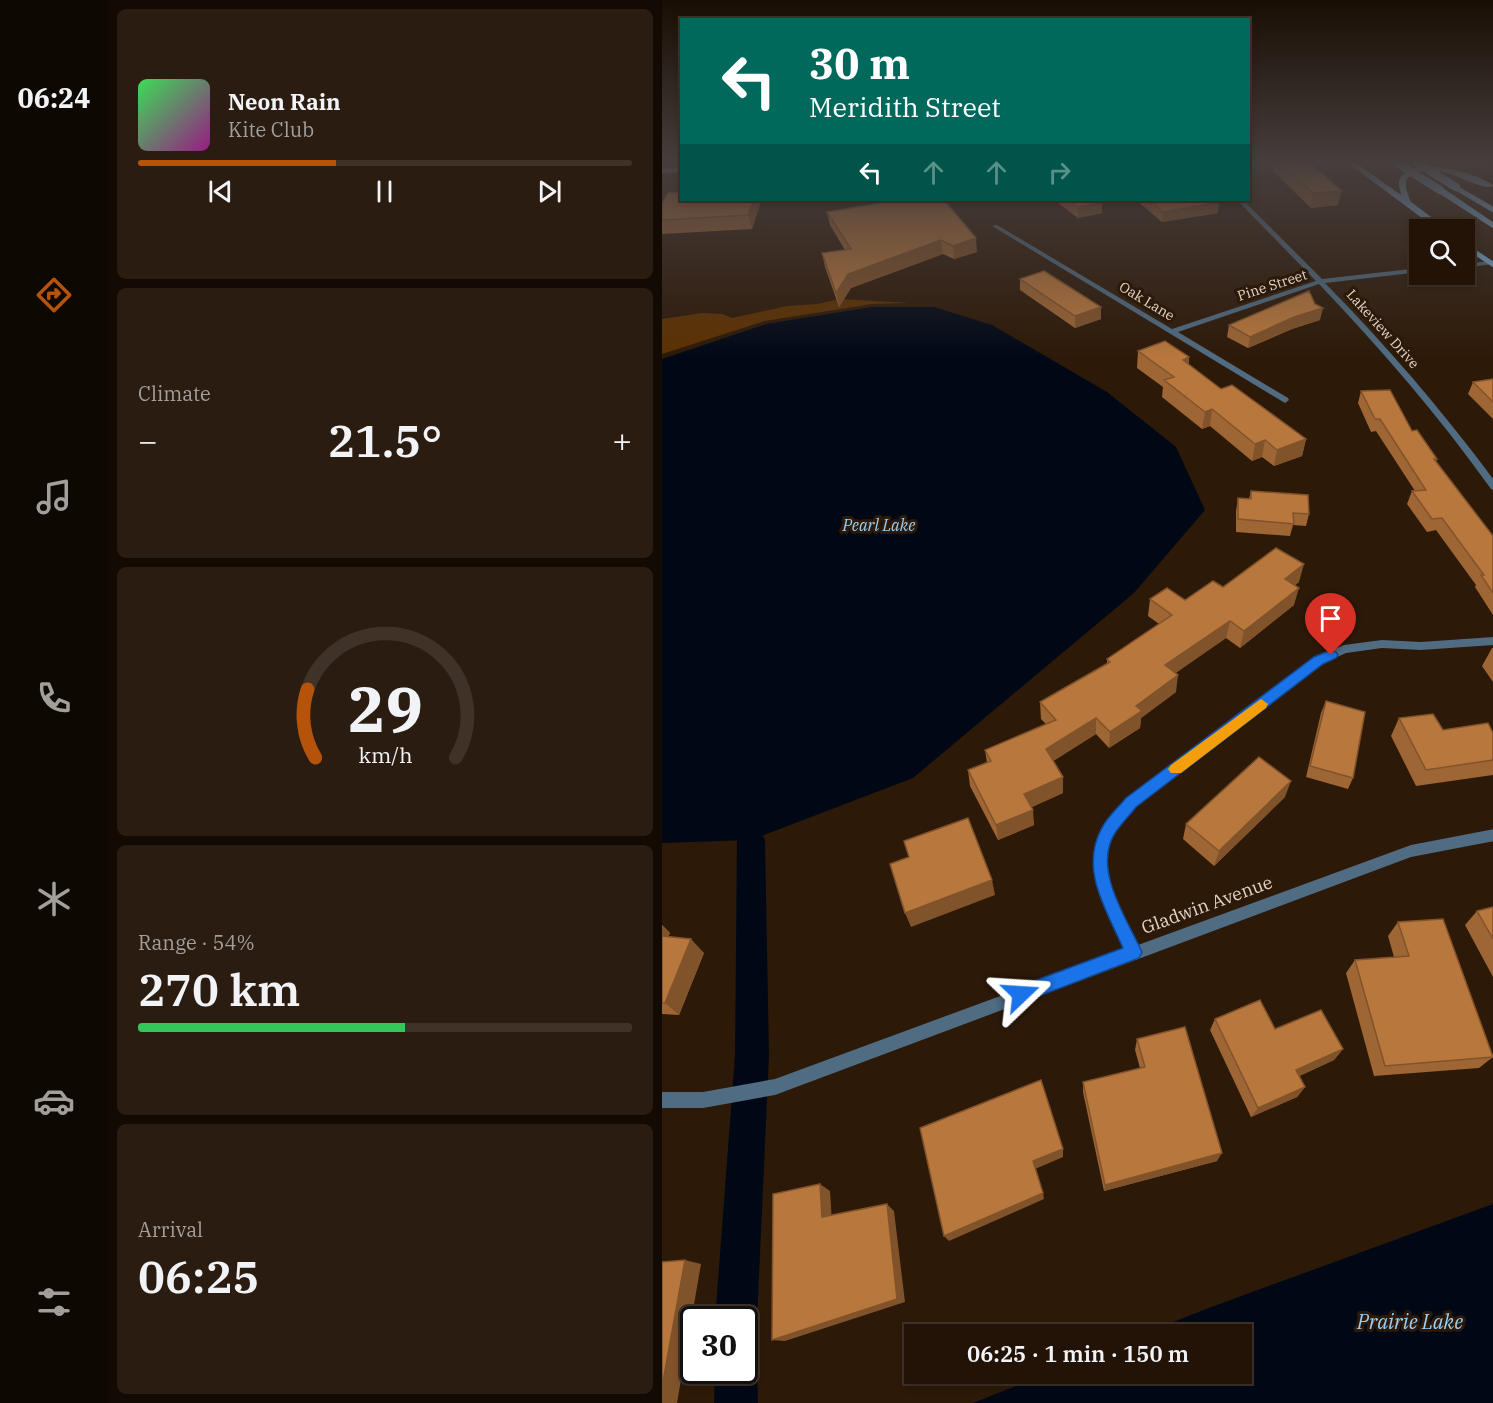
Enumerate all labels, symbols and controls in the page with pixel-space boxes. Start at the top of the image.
text: 30 m [809,36,910,91]
icon: left [710,42,788,120]
text: 06:24 [18,80,90,115]
text: Neon Rain [228,87,341,116]
text: Meridith Street [809,89,1001,124]
text: Kite Club [228,116,314,143]
icon: left [854,156,887,189]
icon: ahead [917,156,950,189]
icon: ahead [980,156,1013,189]
icon: right [1043,156,1076,189]
icon: previous [204,175,237,208]
icon: pause [368,175,401,208]
icon: next [533,175,566,208]
map controls [1409,219,1475,285]
button: search [1409,219,1475,285]
street label: Pine Street [1235,265,1309,305]
icon: directions [33,274,75,316]
street label: Oak Lane [1116,277,1178,325]
street label: Lakeview Drive [1343,286,1423,372]
text: Climate [138,380,211,407]
text: 21.5° [328,411,442,469]
text: − [138,419,158,462]
text: + [612,419,632,462]
icon: music [33,476,75,518]
water label: Pearl Lake [842,515,915,535]
pin [1305,593,1356,655]
icon: arrive [1314,602,1347,635]
text: 29 [348,669,422,750]
icon: phone [33,677,75,719]
text: km/h [358,742,412,770]
street label: Gladwin Avenue [1138,870,1275,939]
icon: climate [33,878,75,920]
text: Range · 54% [138,929,255,956]
text: 270 km [138,960,300,1018]
position arrow [989,962,1053,1026]
icon: car [33,1080,75,1122]
text: Arrival [138,1216,203,1243]
text: 06:25 [138,1247,259,1305]
icon: filters [33,1281,75,1323]
speed limit sign: 30 [680,1306,758,1384]
water label: Prairie Lake [1356,1308,1463,1335]
text: 06:25 · 1 min · 150 m [967,1339,1189,1368]

